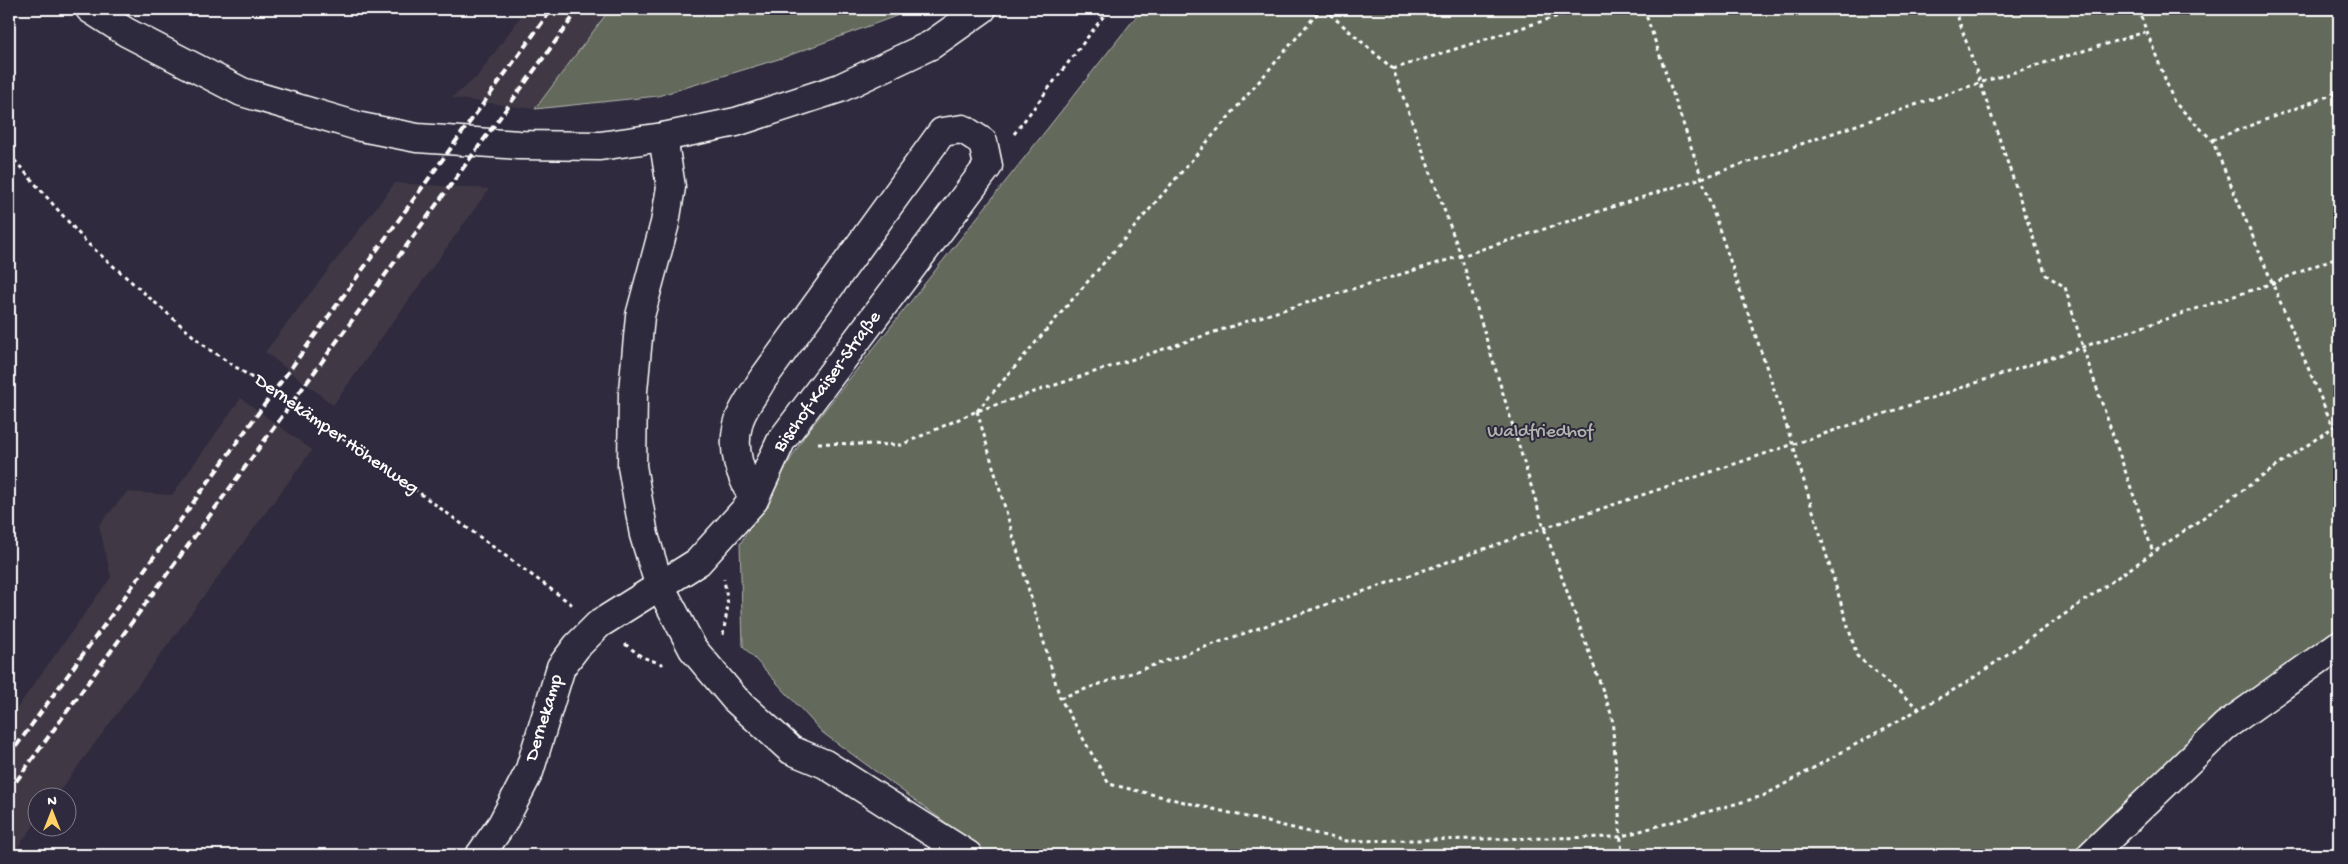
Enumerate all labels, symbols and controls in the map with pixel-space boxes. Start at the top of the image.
street label: Bischof-Kaiser-Straße [768,307,887,458]
street label: Dernekämper Höhenweg [248,368,423,501]
park label: Waldfriedhof [1487,421,1595,444]
street label: Dernekamp [520,671,569,766]
north arrow [28,786,78,836]
text: N [47,793,57,810]

